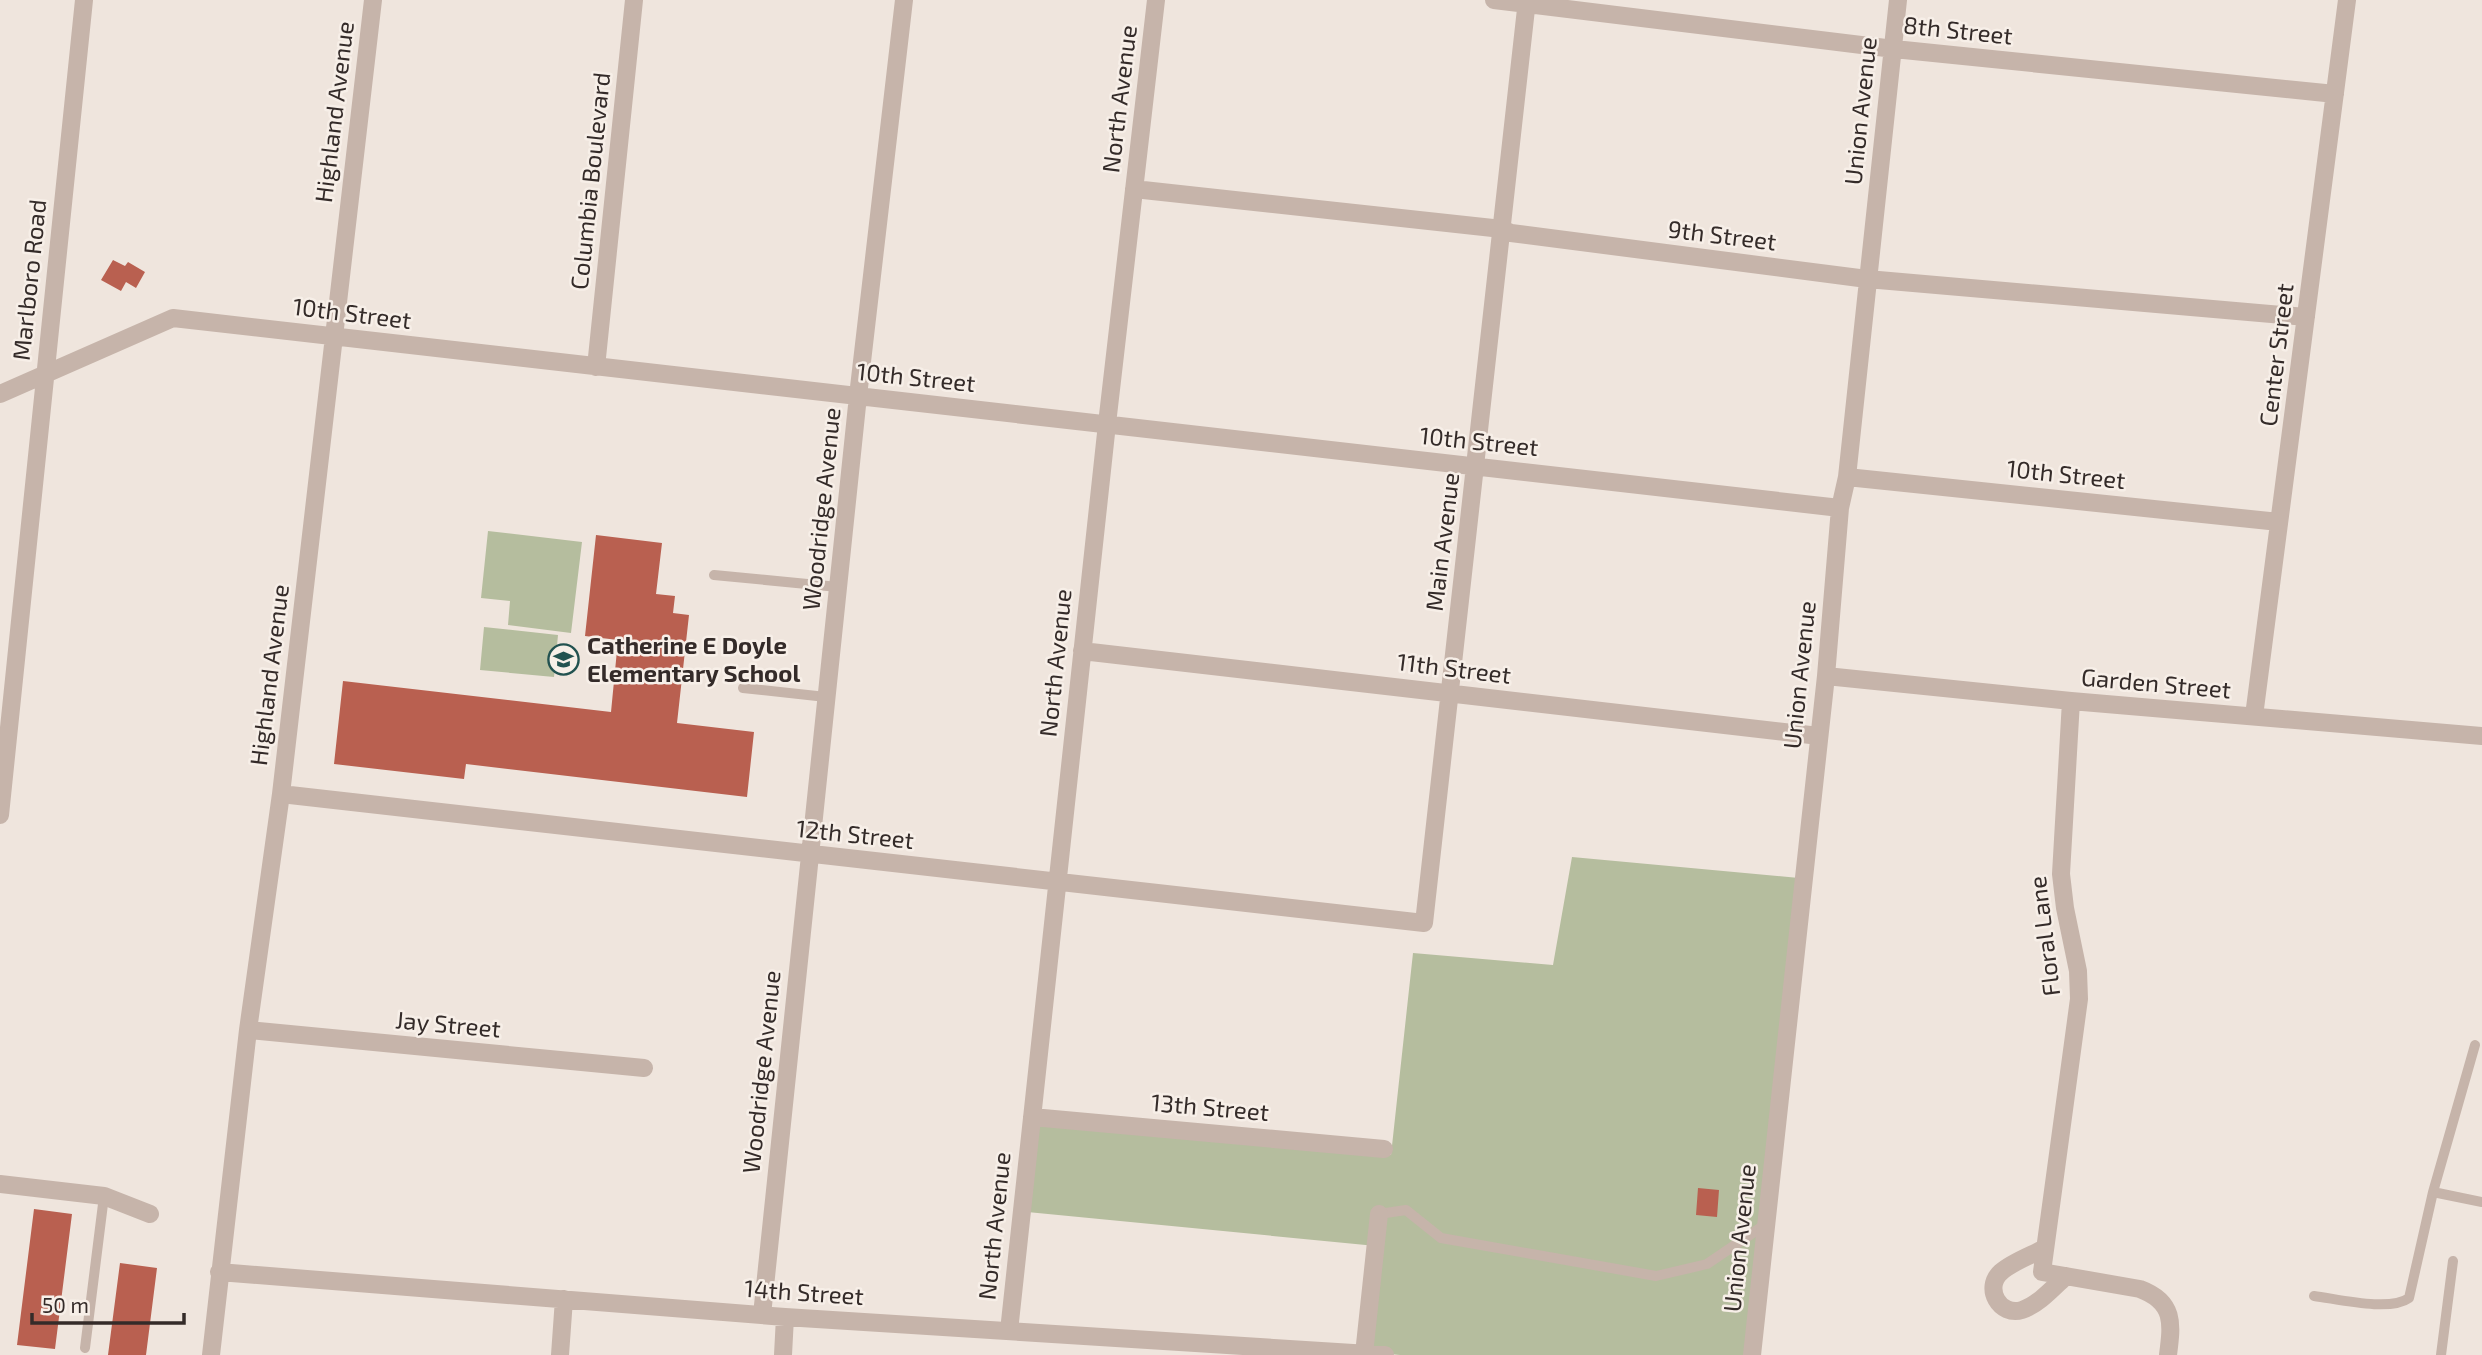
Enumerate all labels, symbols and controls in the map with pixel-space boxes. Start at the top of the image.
street label: 8th Street [1902,9,2014,50]
street label: Highland Avenue [308,19,359,204]
street label: North Avenue [1095,23,1142,174]
street label: Union Avenue [1837,35,1882,186]
street label: Columbia Boulevard [564,71,615,291]
street label: Marlboro Road [6,198,51,362]
street label: 9th Street [1666,213,1778,256]
street label: Center Street [2252,282,2299,428]
street label: 10th Street [291,291,413,334]
street label: 10th Street [855,356,977,397]
street label: Woodridge Avenue [795,406,846,612]
street label: 10th Street [1418,420,1540,461]
street label: 10th Street [2005,453,2127,494]
street label: Main Avenue [1419,471,1464,613]
street label: Highland Avenue [243,582,294,767]
street label: North Avenue [1032,587,1077,738]
street label: Union Avenue [1776,599,1821,750]
place label: Catherine E Doyle Elementary School [587,630,800,687]
school or university icon: Catherine E Doyle Elementary School [547,643,581,677]
street label: 11th Street [1396,646,1513,689]
street label: Garden Street [2080,662,2232,703]
street label: 12th Street [795,813,915,854]
street label: Floral Lane [2022,874,2065,998]
street label: Woodridge Avenue [735,969,786,1175]
street label: Jay Street [394,1004,502,1043]
street label: 13th Street [1150,1087,1270,1126]
street label: North Avenue [971,1150,1016,1301]
street label: Union Avenue [1716,1162,1761,1313]
street label: 14th Street [744,1273,865,1310]
scale bar [32,1282,184,1326]
text: 50 m [42,1292,89,1317]

